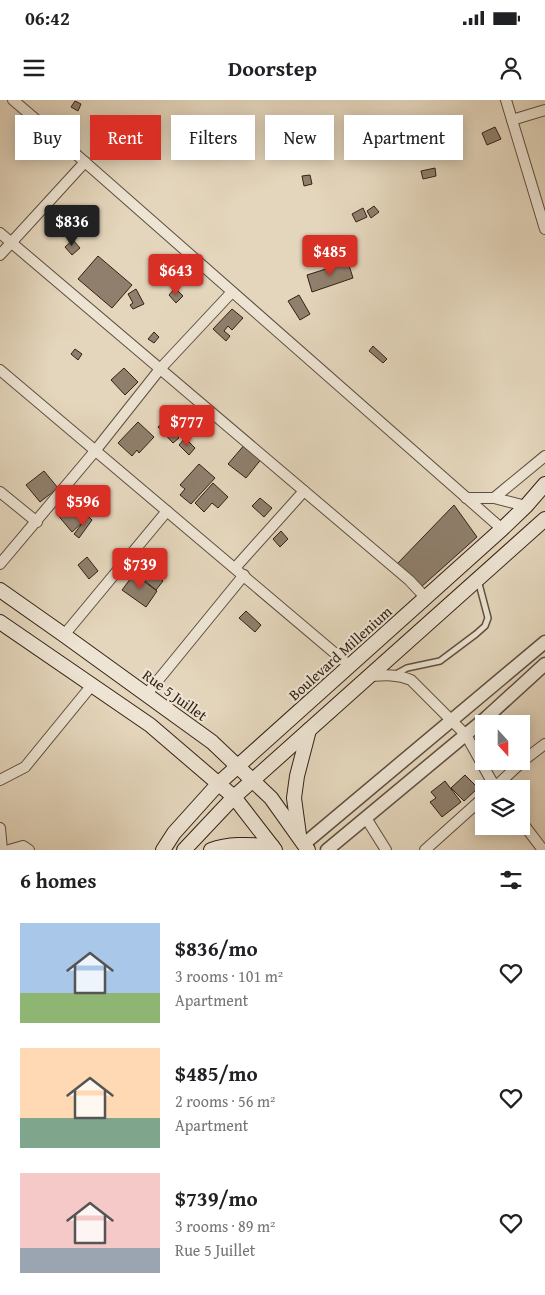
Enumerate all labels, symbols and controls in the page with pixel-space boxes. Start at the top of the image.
text: 06:42 [25,4,70,32]
text: Doorstep [228,52,317,84]
icon: menu [20,54,48,82]
icon: person [497,54,525,82]
chip: Buy [15,115,80,160]
chip: Rent [90,115,161,160]
chip: Filters [171,115,255,160]
chip: New [265,115,334,160]
chip: Apartment [344,115,463,160]
pin: $836 [42,204,102,247]
text: $836 [55,209,89,233]
pin: $485 [300,234,360,277]
text: $485 [313,239,347,263]
pin: $643 [146,254,206,296]
text: $643 [159,258,193,282]
pin: $777 [157,404,217,447]
text: $777 [170,409,204,433]
pin: $596 [53,484,113,527]
text: $596 [66,489,100,513]
pin: $739 [110,548,170,590]
text: $739 [123,552,157,576]
street label: Boulevard Millenium [284,601,397,705]
street label: Rue 5 Juillet [138,664,212,726]
north arrow [475,715,530,770]
map controls [475,715,530,835]
button: layers [475,780,530,835]
text: 6 homes [20,865,96,896]
icon: filters [497,866,525,894]
text: $836/mo [175,933,258,964]
icon: home [60,943,120,1003]
icon: heart [497,959,525,987]
text: 3 rooms · 101 m² [175,964,283,988]
text: Apartment [175,988,248,1012]
text: $485/mo [175,1058,258,1089]
icon: home [60,1068,120,1128]
icon: heart [497,1084,525,1112]
text: 2 rooms · 56 m² [175,1089,275,1113]
text: Apartment [175,1113,248,1137]
text: $739/mo [175,1183,258,1214]
icon: home [60,1193,120,1253]
icon: heart [497,1209,525,1237]
text: 3 rooms · 89 m² [175,1214,275,1238]
text: Rue 5 Juillet [175,1238,255,1262]

